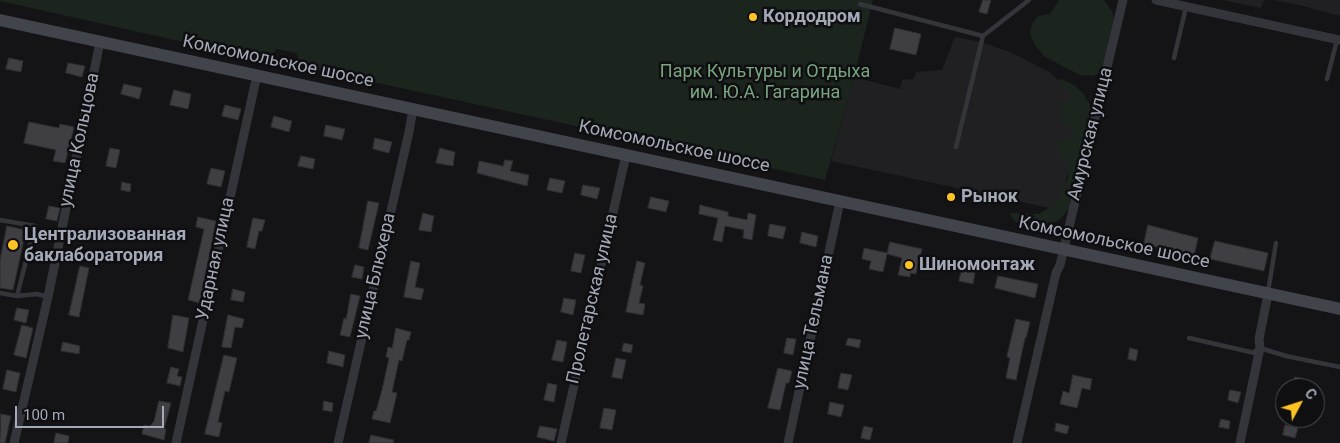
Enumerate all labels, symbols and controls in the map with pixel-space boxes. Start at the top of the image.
place label: Кордодром [763,6,861,28]
marker: Кордодром [747,11,759,23]
street label: Комсомольское шоссе [181,31,375,93]
park label: Парк Культуры и Отдыха им. Ю.А. Гагарина [660,61,870,104]
street label: Амурская улица [1064,65,1118,203]
street label: улица Кольцова [55,71,105,209]
street label: Комсомольское шоссе [577,116,771,178]
place label: Рынок [961,186,1018,208]
marker: Рынок [945,191,957,203]
street label: Ударная улица [192,195,240,323]
street label: улица Блюхера [351,211,401,341]
street label: Пролетарская улица [563,212,623,386]
street label: Комсомольское шоссе [1017,212,1211,274]
place label: Централизованная баклаборатория [24,224,186,266]
marker: Централизованная баклаборатория [6,238,20,252]
street label: улица Тельмана [789,253,839,391]
place label: Шиномонтаж [919,254,1035,276]
marker: Шиномонтаж [903,259,915,271]
north arrow [1275,378,1325,428]
text: С [1302,385,1320,403]
scale bar [18,396,166,428]
text: 100 m [23,406,65,424]

